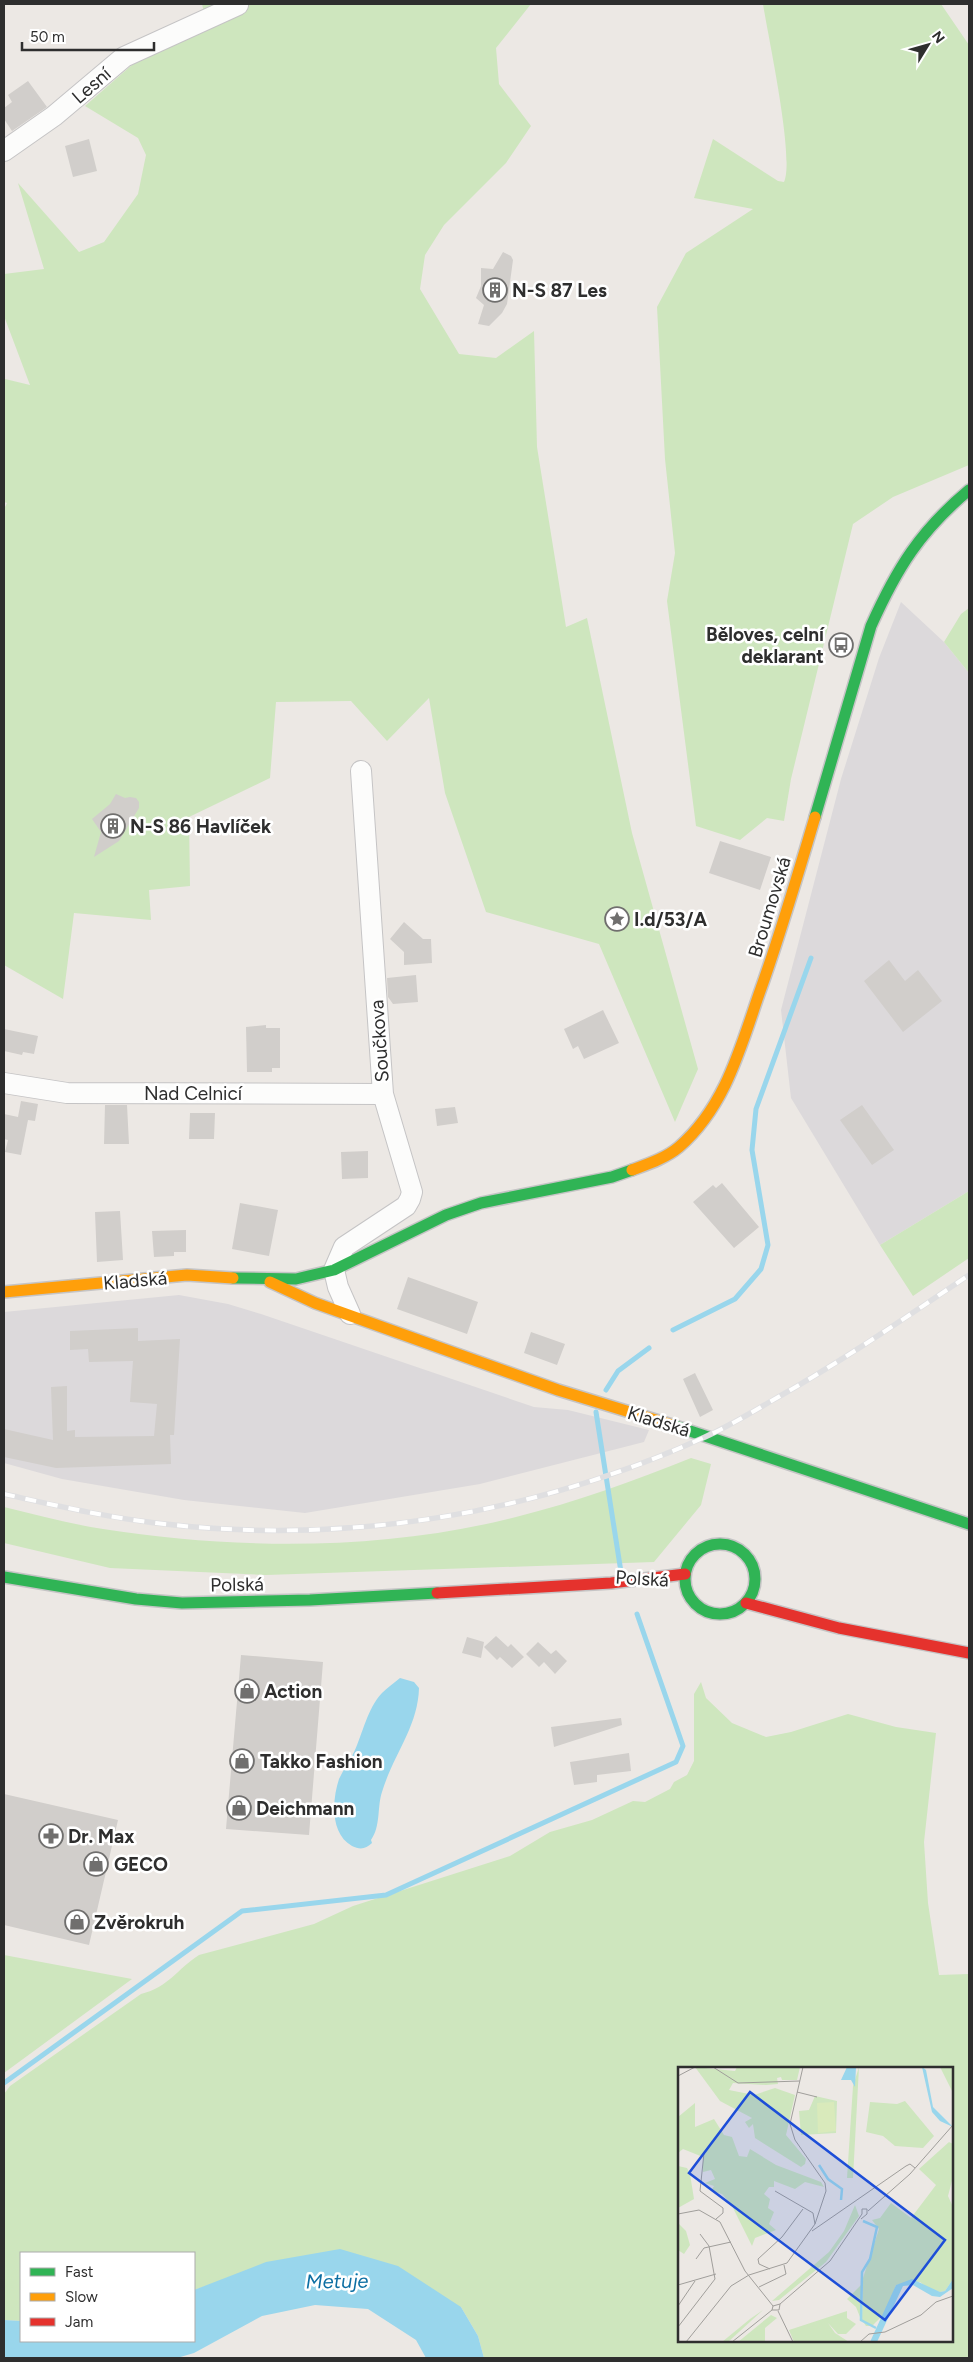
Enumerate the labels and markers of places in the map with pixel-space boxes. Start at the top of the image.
building icon: N-S 87 Les [482,277,508,303]
place label: N-S 87 Les [512,279,607,302]
place label: Běloves, celní deklarant [706,623,825,668]
bus stop icon: Běloves, celní deklarant [828,632,854,658]
building icon: N-S 86 Havlíček [100,813,126,839]
place label: N-S 86 Havlíček [130,815,272,838]
place icon: I.d/53/A [604,906,630,932]
place label: I.d/53/A [634,908,708,931]
shop icon: Action [234,1678,260,1704]
place label: Action [264,1680,322,1703]
shop icon: Takko Fashion [229,1748,255,1774]
place label: Takko Fashion [260,1750,382,1773]
shop icon: Deichmann [226,1795,252,1821]
place label: Deichmann [256,1797,354,1820]
pharmacy icon: Dr. Max [38,1823,64,1849]
place label: Dr. Max [68,1825,134,1848]
shop icon: GECO [83,1851,109,1877]
place label: GECO [114,1853,168,1876]
shop icon: Zvěrokruh [64,1909,90,1935]
place label: Zvěrokruh [94,1911,184,1934]

